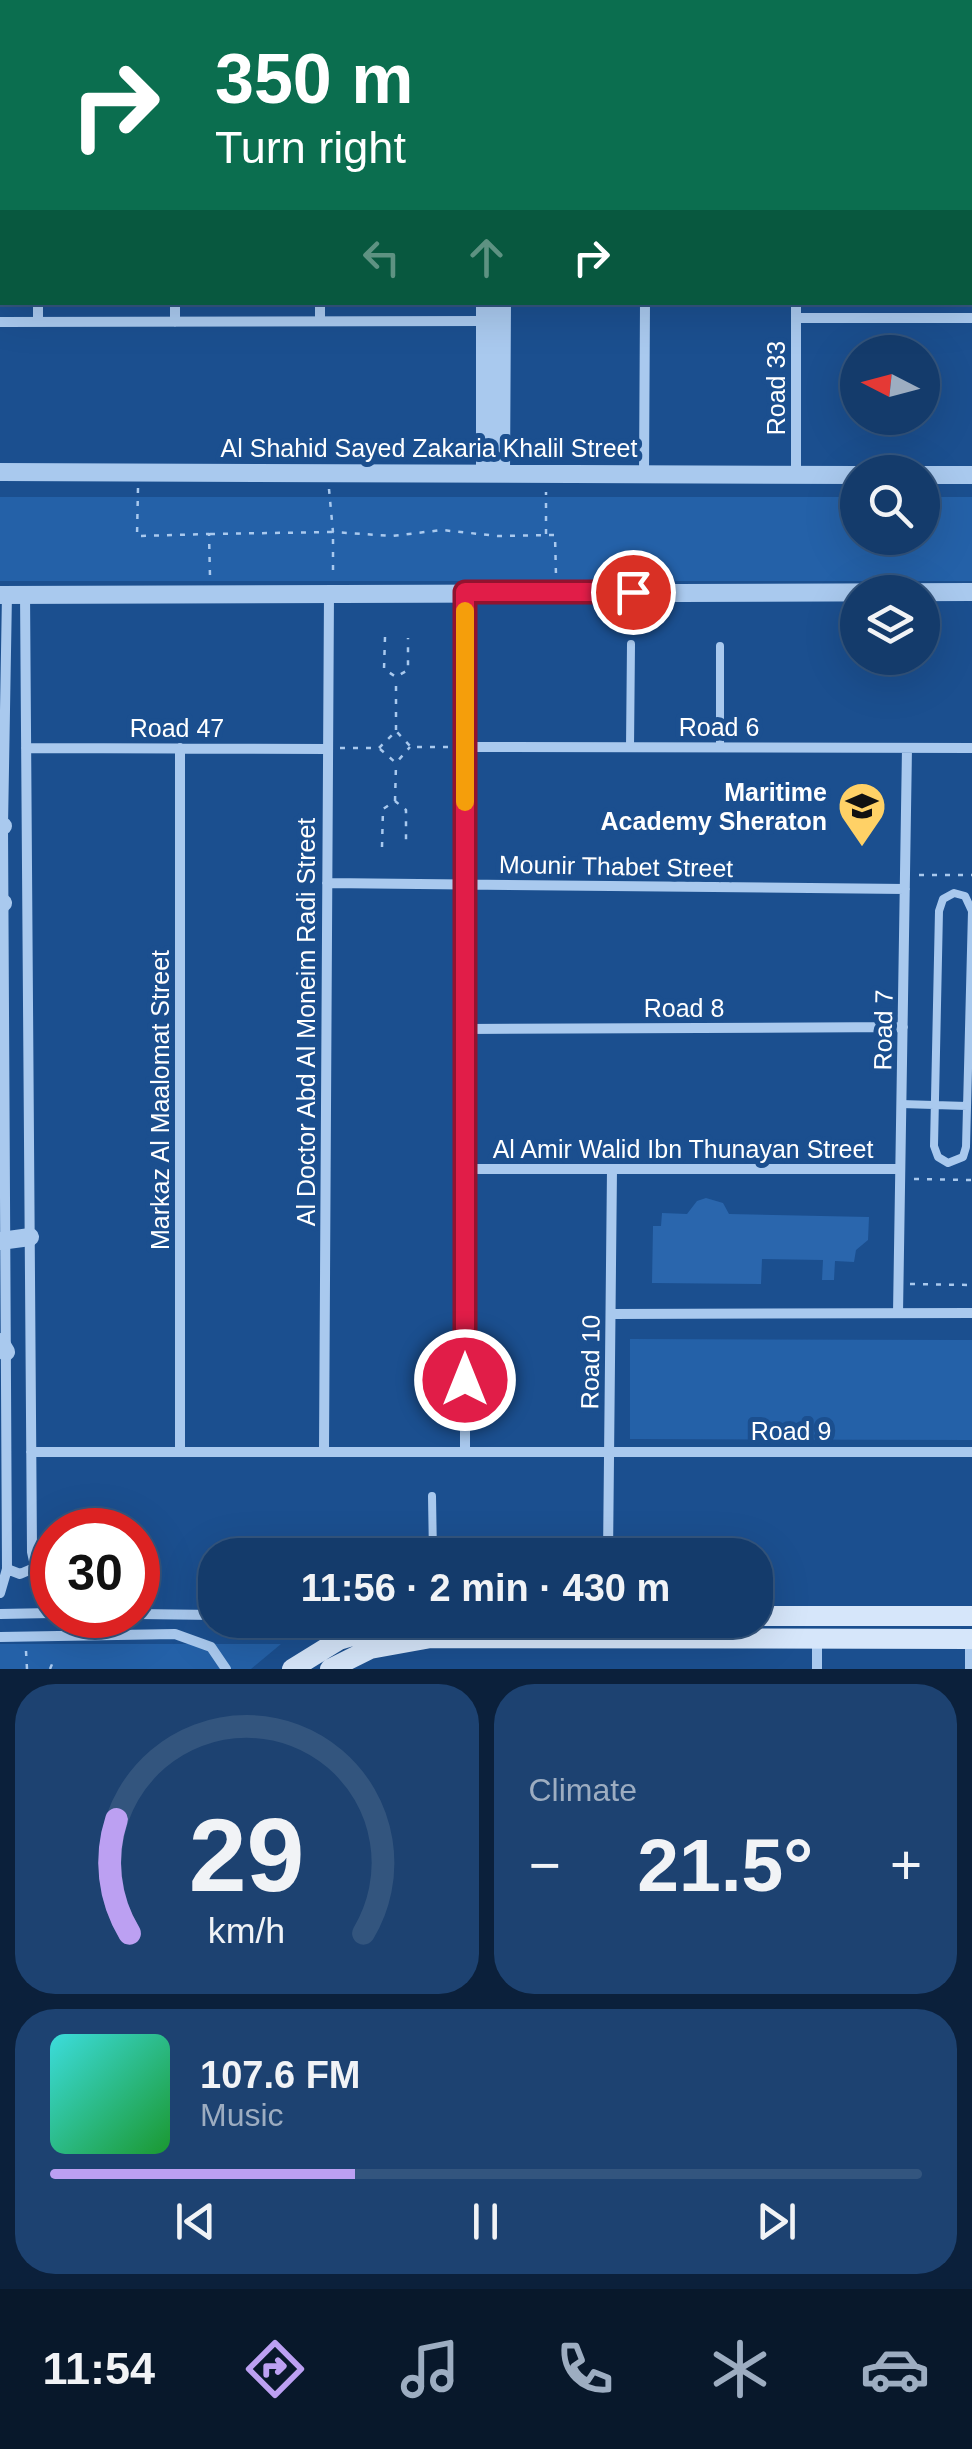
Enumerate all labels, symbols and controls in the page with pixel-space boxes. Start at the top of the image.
icon: right [50,40,180,170]
text: 350 m [215,40,413,118]
text: Turn right [215,122,406,173]
icon: left [354,230,409,285]
icon: ahead [459,230,514,285]
icon: right [564,230,619,285]
north arrow [840,335,940,435]
map controls [840,335,940,675]
street label: Road 33 [762,341,790,435]
street label: Al Shahid Sayed Zakaria Khalil Street [221,434,637,462]
button: search [840,455,940,555]
pin [591,550,676,635]
icon: arrive [606,565,661,620]
button: layers [840,575,940,675]
street label: Road 6 [679,713,759,741]
street label: Road 47 [130,714,224,742]
place label: Maritime Academy Sheraton [601,778,827,835]
school or university icon: Maritime Academy Sheraton [836,780,888,848]
street label: Al Doctor Abd Al Moneim Radi Street [292,818,320,1226]
street label: Mounir Thabet Street [499,850,733,882]
street label: Markaz Al Maalomat Street [146,950,174,1250]
street label: Road 7 [868,989,898,1071]
street label: Road 8 [644,994,724,1022]
street label: Al Amir Walid Ibn Thunayan Street [493,1135,873,1163]
street label: Road 10 [575,1314,605,1410]
position arrow [413,1328,517,1432]
street label: Road 9 [751,1417,831,1445]
speed limit sign: 30 [30,1508,160,1638]
text: 11:56 · 2 min · 430 m [301,1567,670,1609]
text: Climate [529,1772,637,1808]
text: 29 [189,1797,305,1913]
text: 21.5° [637,1823,813,1907]
text: − [529,1834,561,1896]
text: + [890,1834,922,1896]
text: km/h [208,1911,285,1951]
text: 107.6 FM [200,2054,361,2096]
text: Music [200,2097,284,2133]
icon: previous [168,2194,223,2249]
icon: pause [458,2194,513,2249]
icon: next [749,2194,804,2249]
icon: directions [240,2334,310,2404]
icon: music [395,2334,465,2404]
icon: phone [550,2334,620,2404]
icon: climate [705,2334,775,2404]
icon: car [860,2334,930,2404]
text: 11:54 [42,2343,155,2394]

